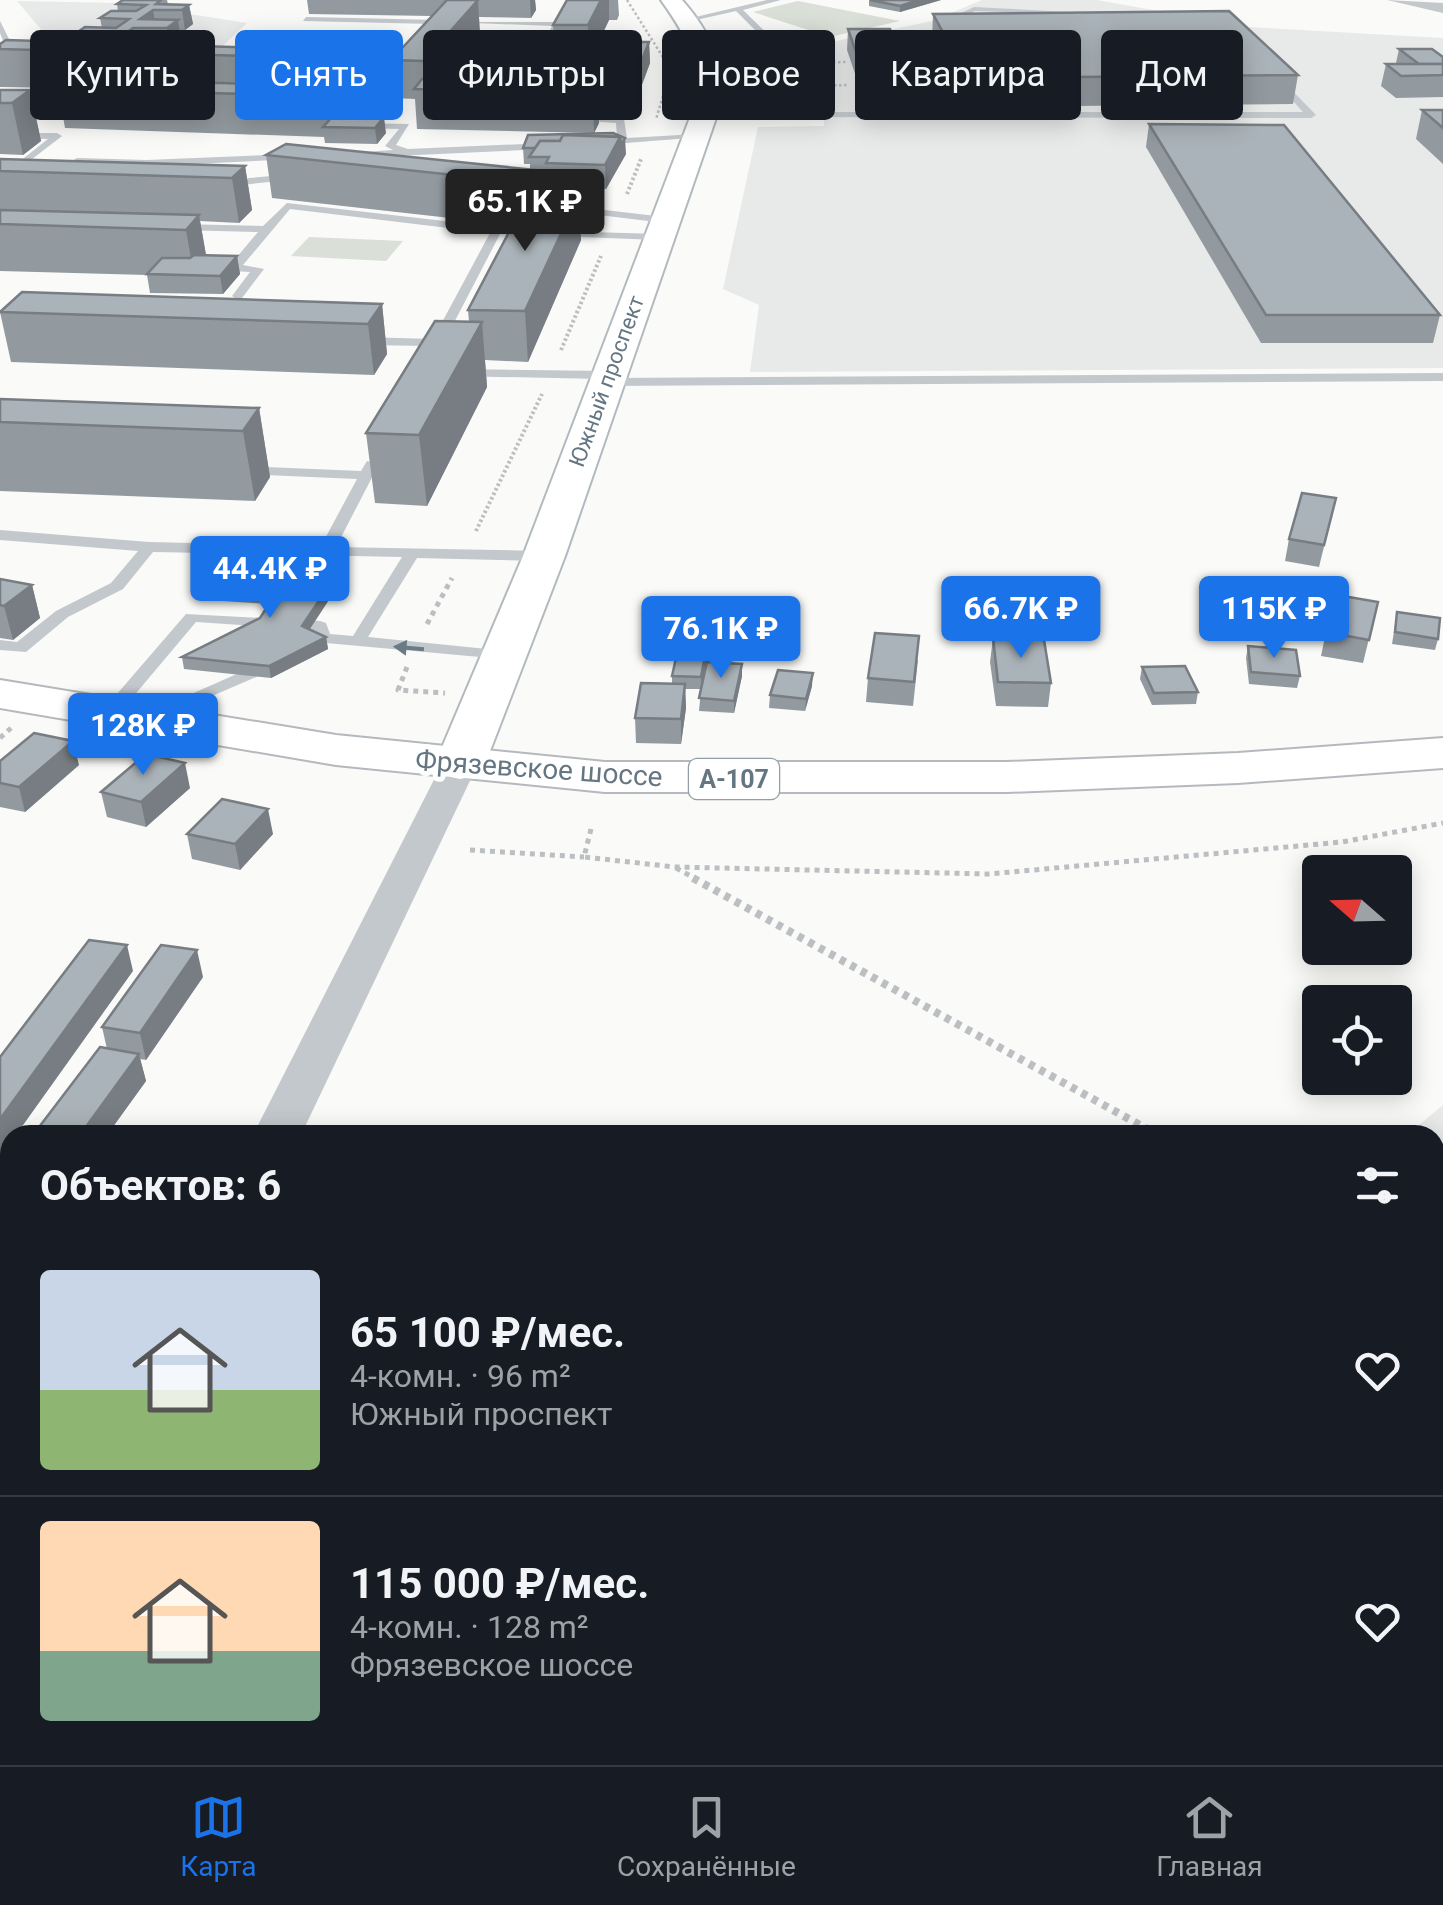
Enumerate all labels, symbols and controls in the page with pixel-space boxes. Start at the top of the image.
chip: Купить [30,30,215,120]
chip: Снять [235,30,403,120]
chip: Фильтры [423,30,642,120]
chip: Новое [662,30,835,120]
chip: Квартира [855,30,1081,120]
chip: Дом [1101,30,1243,120]
pin: 65.1K ₽ [433,169,617,254]
text: 65.1K ₽ [467,182,583,220]
street label: Южный проспект [564,292,649,470]
pin: 44.4K ₽ [178,536,362,621]
text: 44.4K ₽ [212,549,328,587]
pin: 66.7K ₽ [929,576,1113,661]
pin: 115K ₽ [1193,576,1355,661]
text: 66.7K ₽ [963,589,1079,627]
text: 115K ₽ [1221,589,1327,627]
pin: 76.1K ₽ [629,596,813,681]
text: 76.1K ₽ [663,609,779,647]
one-way arrow [393,640,425,656]
pin: 128K ₽ [62,693,224,778]
text: 128K ₽ [90,706,196,744]
street label: Фрязевское шоссе [414,743,664,794]
road number: А-107 [689,759,779,799]
north arrow [1302,855,1412,965]
map controls [1302,855,1412,1095]
button: locate [1302,985,1412,1095]
icon: filters [1350,1158,1405,1213]
text: Объектов: 6 [40,1161,281,1210]
text: 65 100 ₽/мес. [350,1308,625,1357]
icon: home [120,1310,240,1430]
icon: heart [1350,1343,1405,1398]
text: 4-комн. · 96 m² [350,1357,571,1395]
text: Южный проспект [350,1395,612,1433]
text: 115 000 ₽/мес. [350,1559,649,1608]
icon: home [120,1561,240,1681]
icon: heart [1350,1594,1405,1649]
text: 4-комн. · 128 m² [350,1608,589,1646]
text: Фрязевское шоссе [350,1646,633,1684]
tab: Карта [180,1790,257,1883]
tab: Сохранённые [617,1790,796,1883]
tab: Главная [1156,1790,1263,1883]

